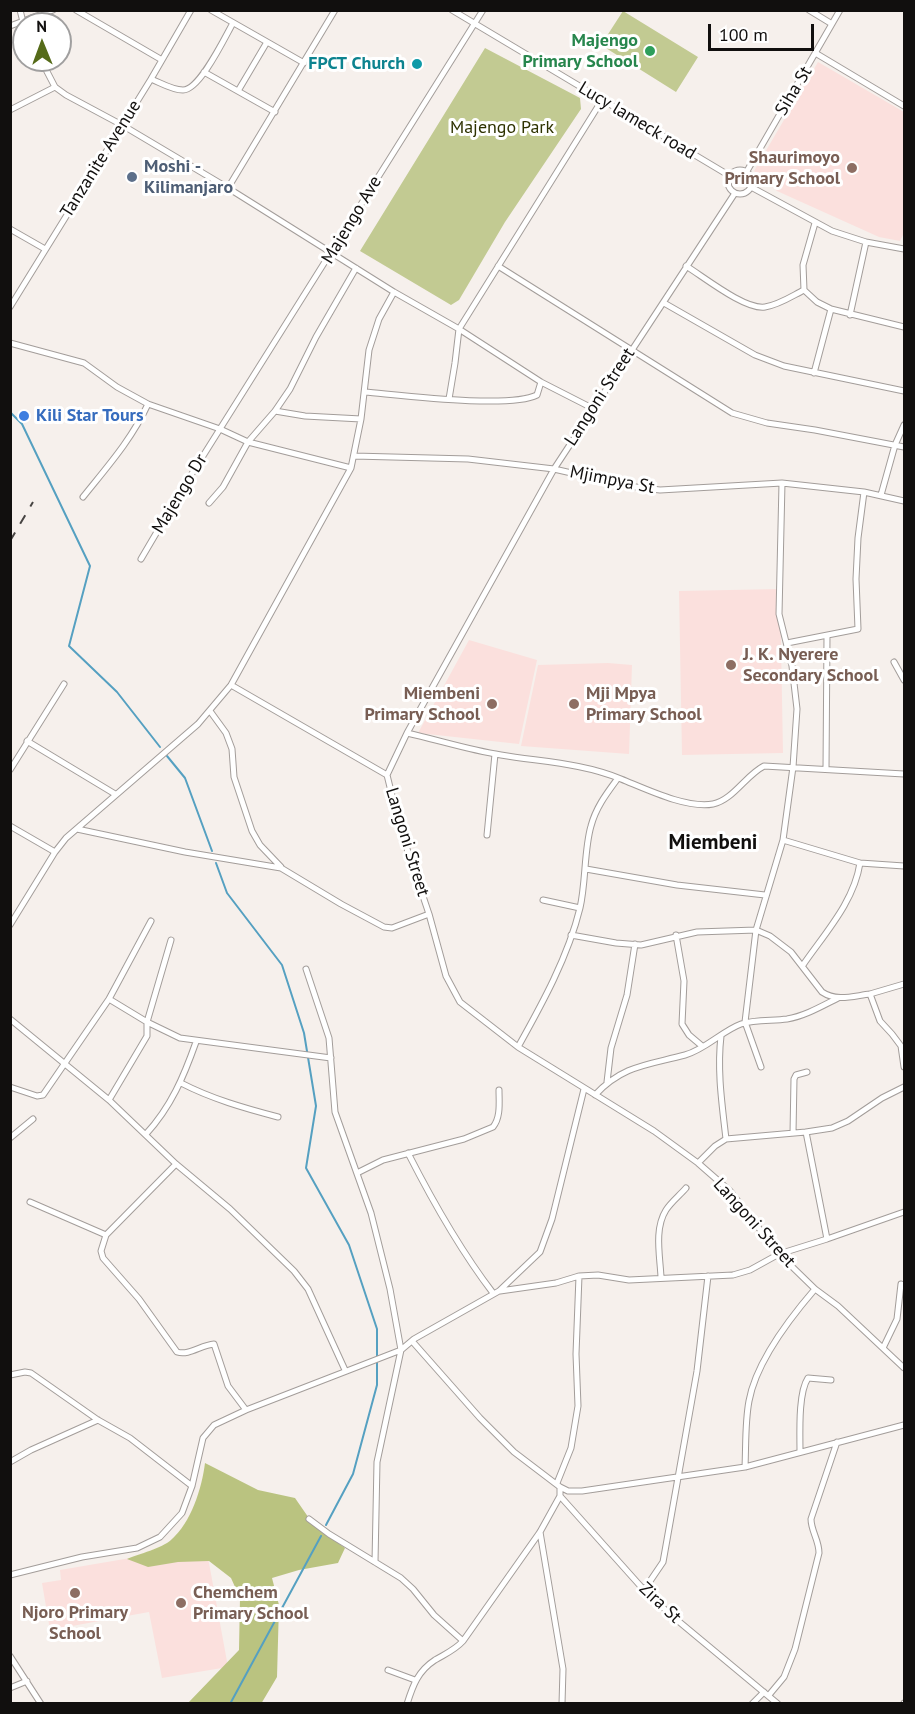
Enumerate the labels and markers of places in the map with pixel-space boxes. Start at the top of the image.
place label: Majengo Primary School [522,30,638,72]
marker: Majengo Primary School [643,44,657,58]
place label: FPCT Church [308,53,405,75]
marker: FPCT Church [410,57,424,71]
place label: Shaurimoyo Primary School [724,147,840,190]
place label: Moshi - Kilimanjaro [144,156,233,198]
marker: Shaurimoyo Primary School [845,161,859,175]
marker: Moshi - Kilimanjaro [125,170,139,184]
place label: Kili Star Tours [36,405,143,427]
marker: Kili Star Tours [17,409,31,423]
place label: J. K. Nyerere Secondary School [743,644,878,686]
marker: J. K. Nyerere Secondary School [724,658,738,672]
place label: Miembeni Primary School [364,683,480,726]
place label: Mji Mpya Primary School [586,683,702,726]
marker: Miembeni Primary School [485,697,499,711]
marker: Mji Mpya Primary School [567,697,581,711]
place label: Chemchem Primary School [193,1582,309,1624]
marker: Njoro Primary School [68,1586,82,1600]
marker: Chemchem Primary School [174,1596,188,1610]
place label: Njoro Primary School [22,1602,128,1644]

